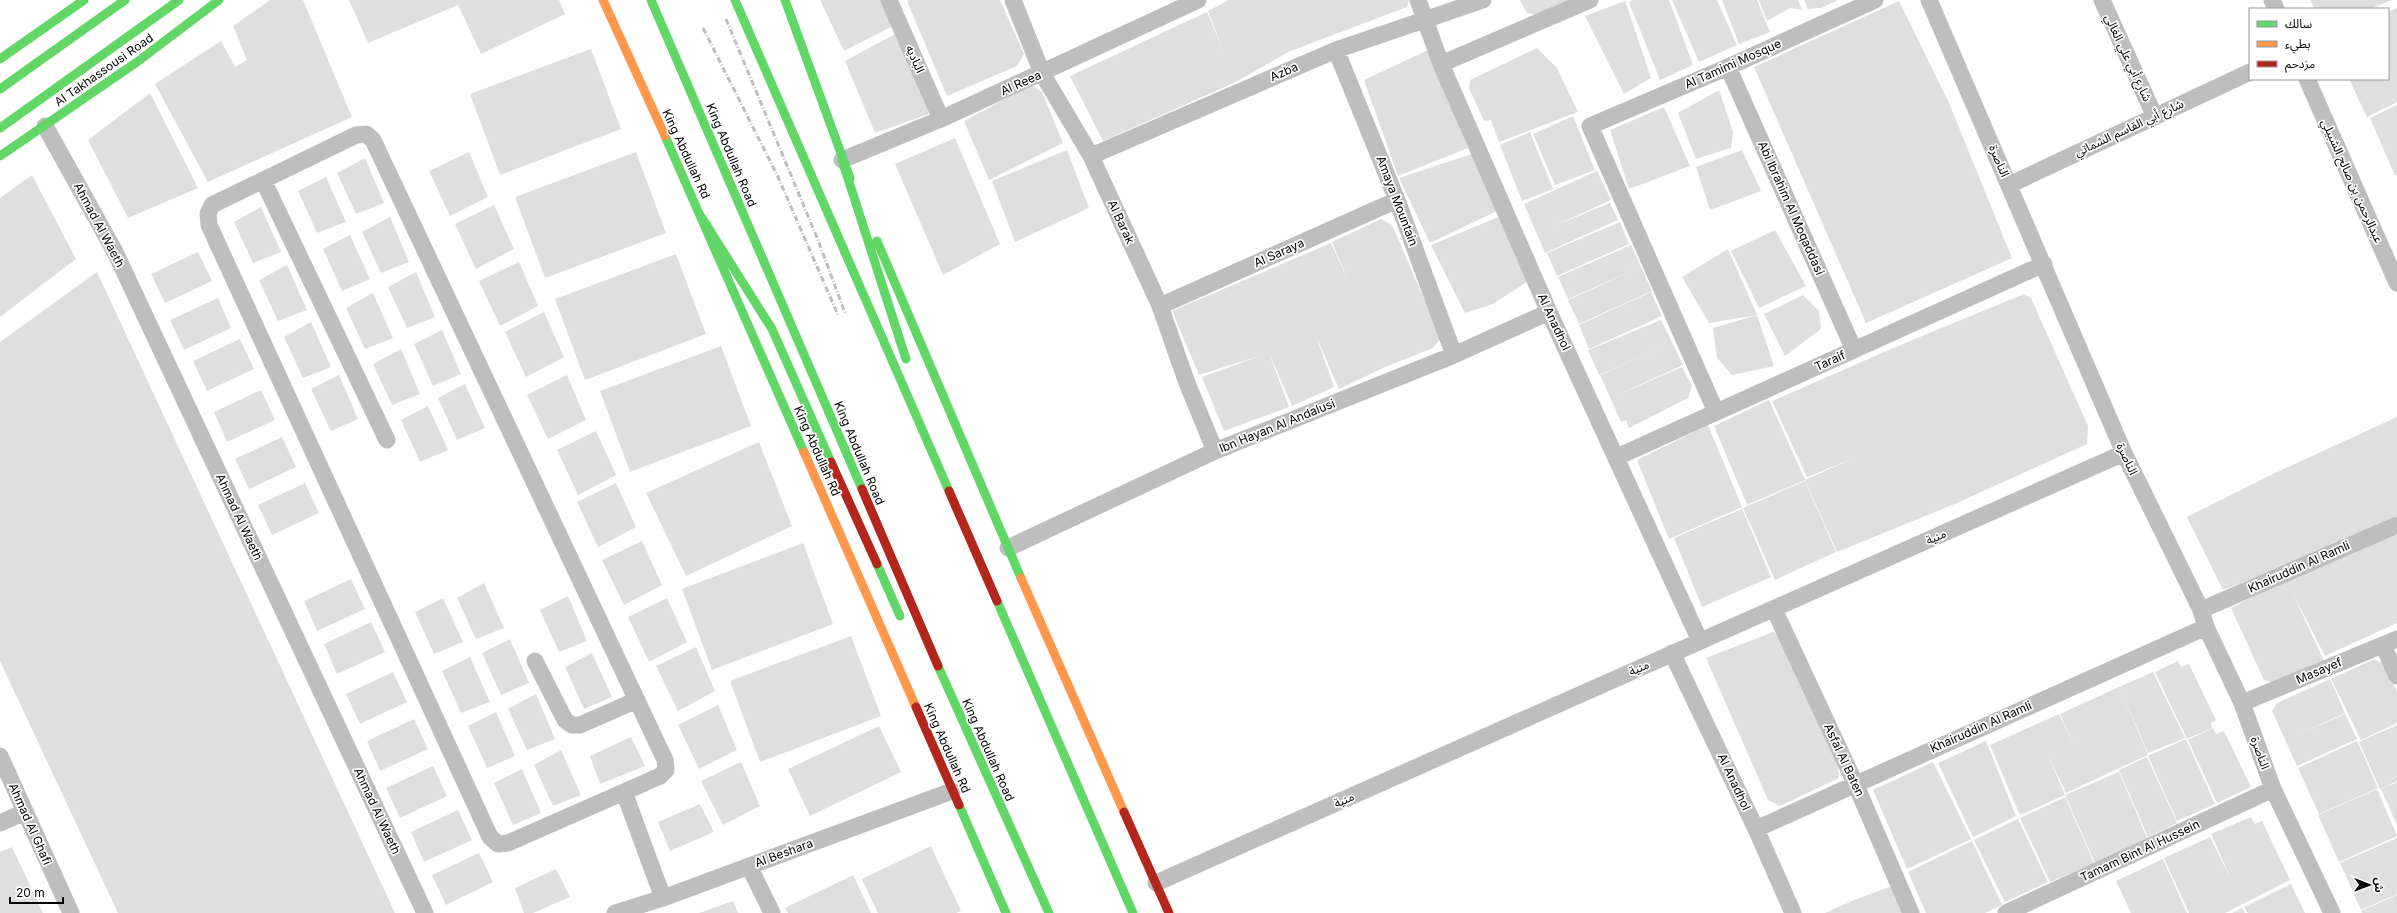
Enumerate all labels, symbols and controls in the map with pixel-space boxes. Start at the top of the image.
legend [2249,8,2389,80]
street label: شارع أبي علي الغالي [2099,12,2155,105]
text: سالك [2285,16,2312,31]
street label: Al Takhassousi Road [51,30,156,109]
street label: Al Tamimi Mosque [1682,36,1783,92]
text: بطيء [2285,36,2311,54]
street label: الباديه [903,43,928,75]
text: مزدحم [2285,56,2315,73]
street label: Azba [1267,59,1300,84]
street label: Al Reea [998,67,1043,98]
street label: شارع أبي القاسم الشماتي [2072,96,2187,162]
street label: King Abdullah Road [703,101,760,209]
street label: King Abdullah Rd [659,107,714,201]
street label: عبدالرحمن بن صالح الشبيلي [2316,116,2387,246]
street label: Abi Ibrahim Al Moqaddasi [1755,139,1828,277]
street label: الناصرة [1986,142,2013,179]
street label: Amaya Mountain [1373,154,1422,248]
street label: Ahmad Al Waeth [71,180,128,270]
street label: Al Barak [1105,197,1138,247]
street label: Al Saraya [1251,235,1306,270]
street label: Al Anadhol [1535,291,1574,353]
street label: Taraif [1812,347,1848,374]
street label: Ibn Hayan Al Andalusi [1217,395,1337,456]
street label: King Abdullah Road [831,399,888,507]
street label: King Abdullah Rd [791,403,844,498]
street label: الناصرة [2114,440,2141,477]
street label: Ahmad Al Waeth [213,471,266,563]
street label: منية [1923,525,1948,548]
street label: Khairuddin Al Ramli [2246,537,2352,596]
street label: Masayef [2294,654,2345,687]
street label: منية [1626,656,1651,679]
street label: King Abdullah Road [959,696,1018,804]
street label: Khairuddin Al Ramli [1928,697,2034,756]
street label: King Abdullah Rd [921,700,974,795]
street label: Asfal Al Baten [1821,721,1868,799]
street label: الناصرة [2248,734,2273,771]
street label: Al Anadhol [1715,751,1754,813]
street label: Ahmad Al Waeth [351,765,404,857]
street label: Ahmad Al Ghafi [6,781,55,867]
street label: منية [1331,788,1356,811]
street label: Tamam Bint Al Hussein [2078,816,2202,885]
street label: Al Beshara [753,835,815,870]
north arrow [2349,865,2389,905]
text: ش [2372,878,2386,893]
scale bar [10,879,63,905]
text: 20 m [16,885,45,900]

